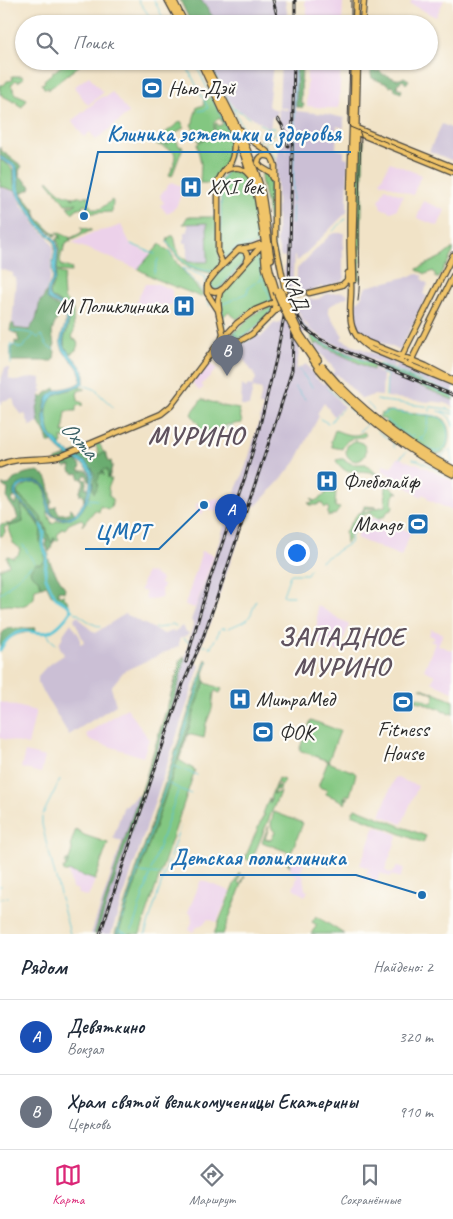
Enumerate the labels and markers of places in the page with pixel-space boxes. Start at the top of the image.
place label: Нью-Дэй [168,75,236,101]
sports icon: Нью-Дэй [140,76,164,100]
callout: Клиника эстетики и здоровья [98,115,351,152]
place label: XXI век [207,174,265,200]
hospital icon: XXI век [179,175,203,199]
place label: М Поликлиника [57,293,170,319]
hospital icon: М Поликлиника [172,294,196,318]
pin: B [211,335,243,376]
place label: Флеболайф [343,468,421,494]
hospital icon: Флеболайф [315,469,339,493]
pin: A [215,494,247,535]
place label: Mango [353,511,405,537]
callout: ЦМРТ [85,512,159,549]
sports icon: Mango [406,512,430,536]
place label: МитраМед [256,686,337,712]
hospital icon: МитраМед [228,687,252,711]
sports icon: Fitness House [391,690,415,714]
place label: Fitness House [377,716,430,766]
place label: ФОК [279,719,317,745]
sports icon: ФОК [251,720,275,744]
callout: Детская поликлиника [160,838,356,875]

